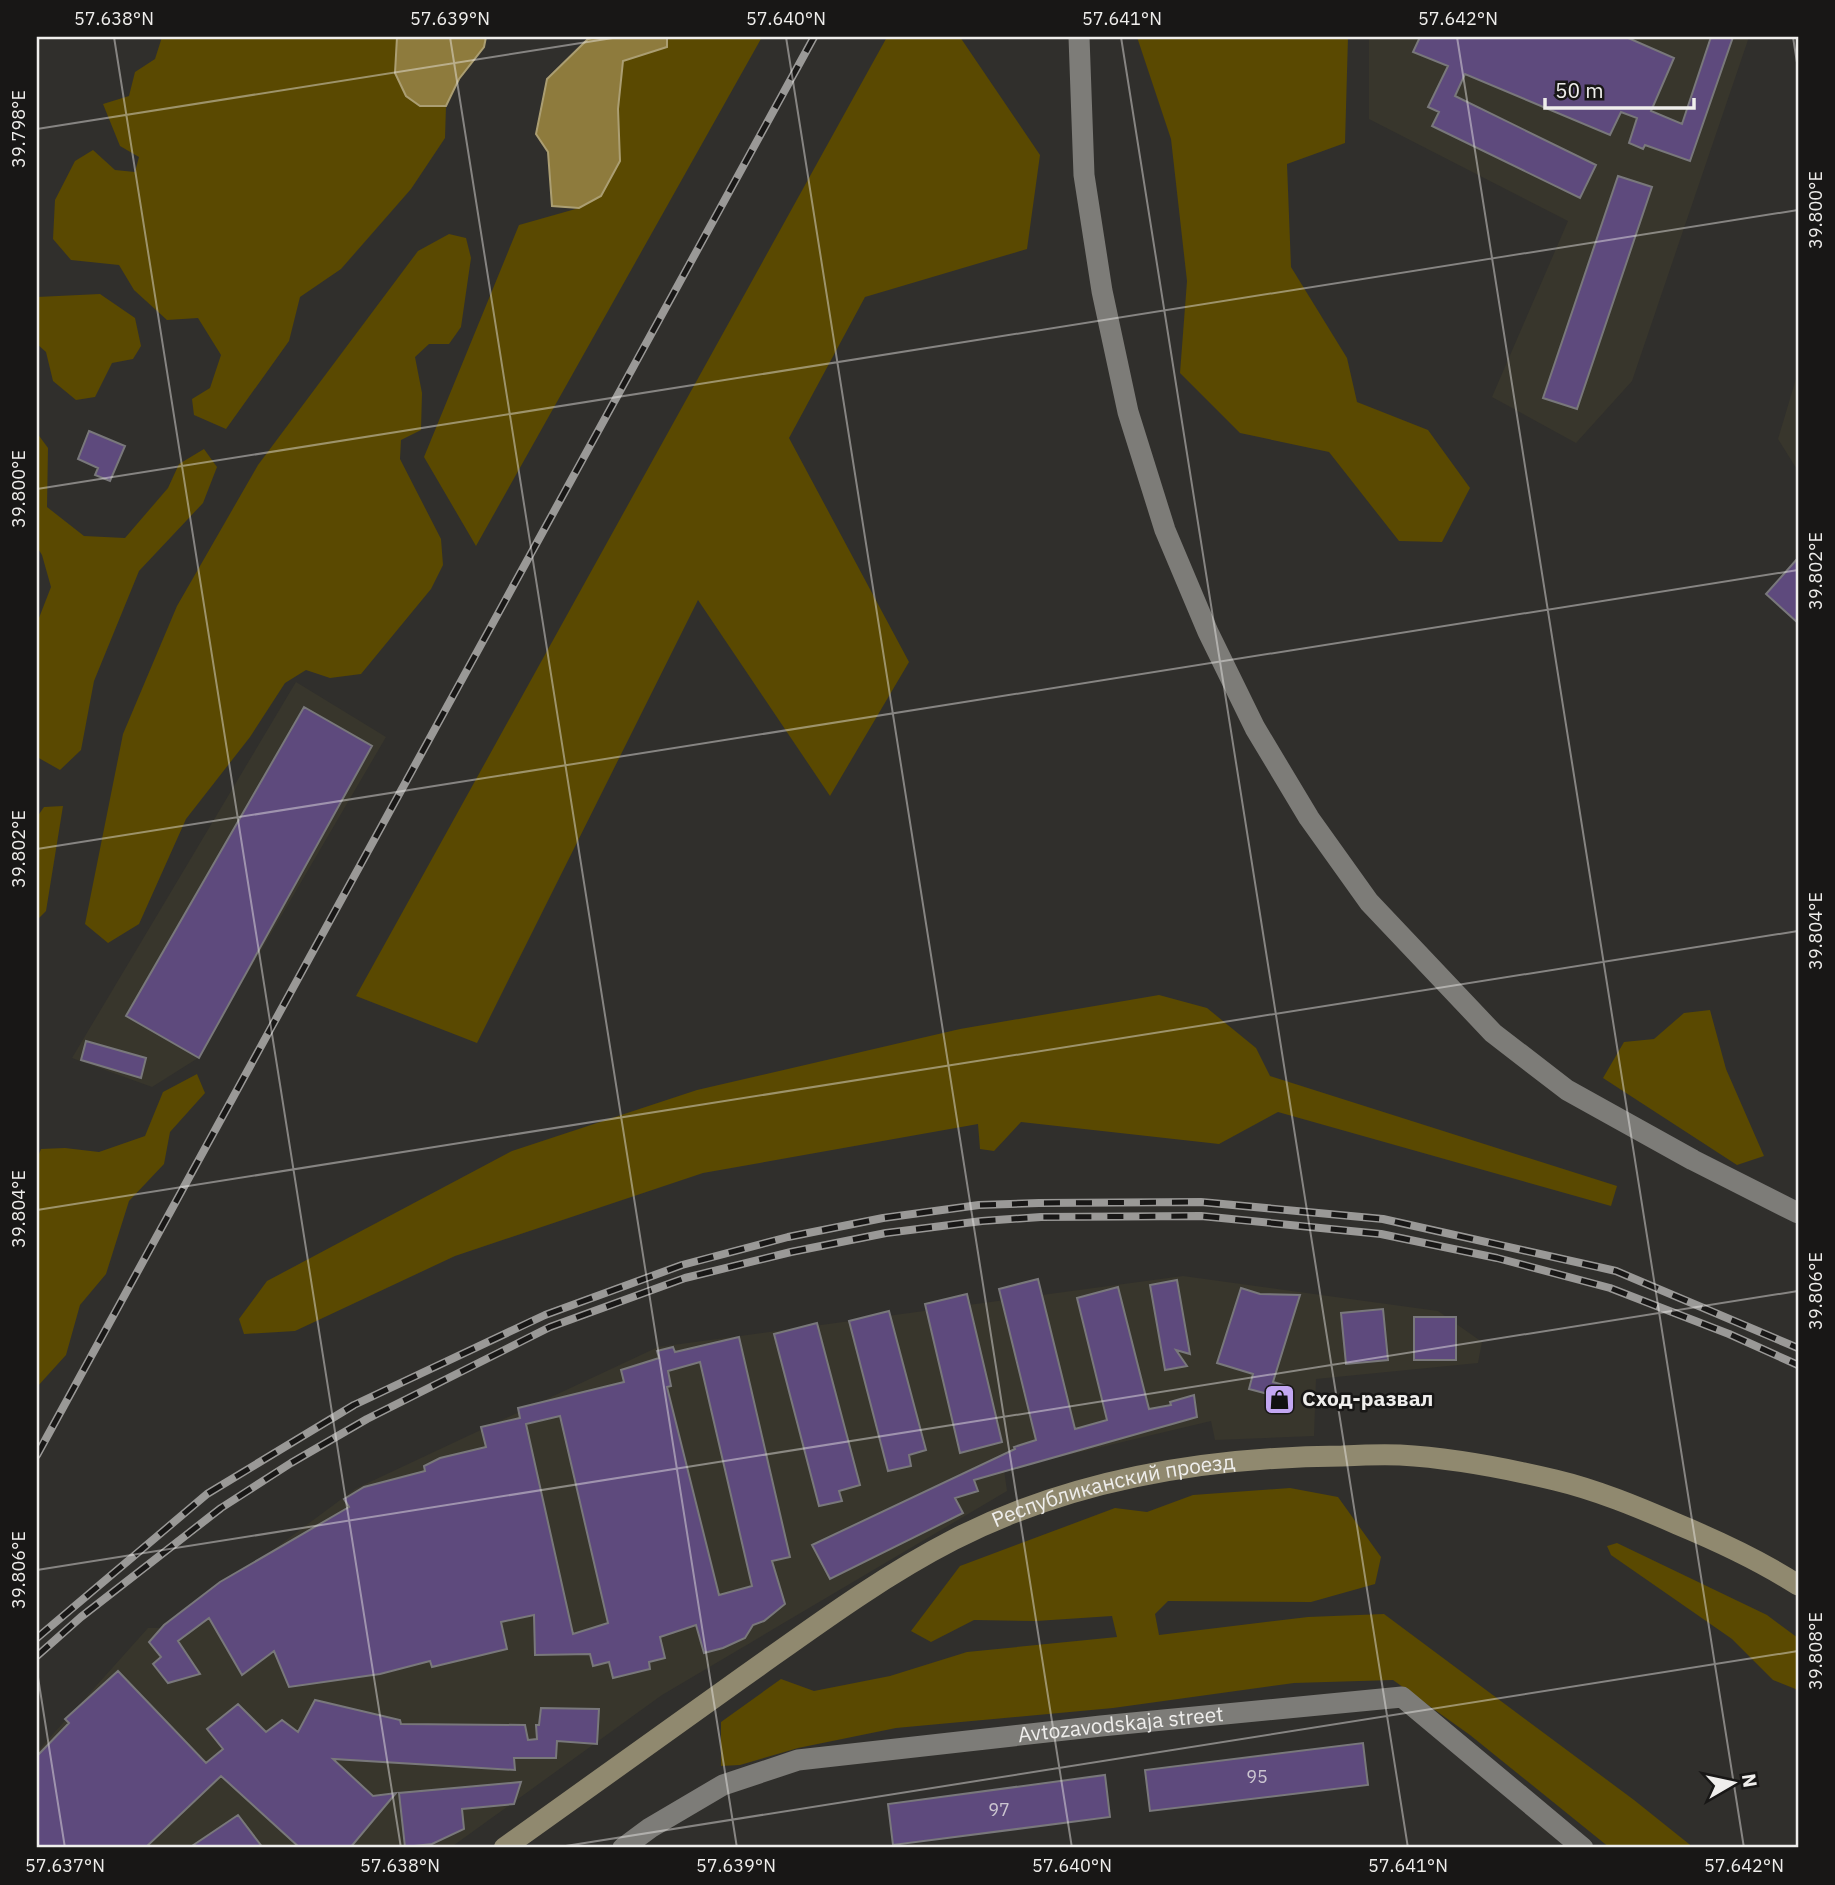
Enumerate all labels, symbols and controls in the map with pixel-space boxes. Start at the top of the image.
text: 57.638°N [74,7,154,30]
text: 57.639°N [410,7,490,30]
text: 57.640°N [746,7,826,30]
text: 57.641°N [1082,7,1162,30]
text: 57.642°N [1418,7,1498,30]
scale bar [1545,66,1693,110]
text: 50 m [1555,76,1604,104]
text: 39.798°E [7,90,30,168]
text: 39.800°E [1804,171,1827,249]
text: 39.800°E [7,450,30,528]
text: 39.802°E [1804,532,1827,610]
text: 39.802°E [7,810,30,888]
text: 39.804°E [1804,892,1827,970]
text: 39.804°E [7,1170,30,1248]
text: 39.806°E [1804,1252,1827,1330]
shop icon: Сход-развал [1262,1382,1296,1416]
place label: Сход-развал [1302,1384,1433,1412]
street label: Республиканский проезд [987,1447,1236,1533]
text: 39.806°E [7,1531,30,1609]
text: 39.808°E [1804,1612,1827,1690]
street label: Avtozavodskaja street [1016,1699,1225,1748]
north arrow [1699,1748,1769,1818]
house number: 95 [1246,1765,1268,1788]
text: N [1737,1772,1763,1789]
house number: 97 [988,1798,1010,1821]
text: 57.637°N [25,1854,105,1877]
text: 57.638°N [360,1854,440,1877]
text: 57.639°N [696,1854,776,1877]
text: 57.640°N [1032,1854,1112,1877]
text: 57.641°N [1368,1854,1448,1877]
text: 57.642°N [1704,1854,1784,1877]

